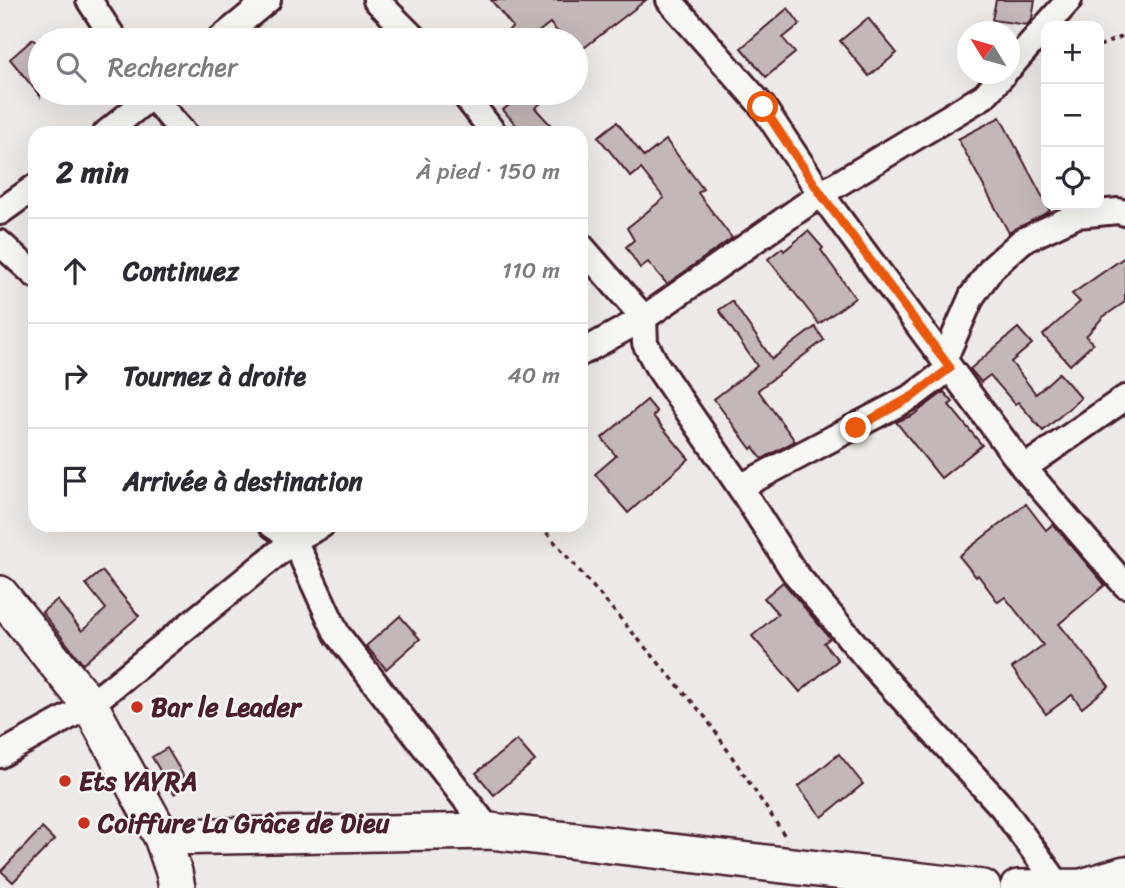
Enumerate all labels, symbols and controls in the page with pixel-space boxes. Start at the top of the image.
north arrow [957,21,1020,84]
map controls [1041,21,1104,210]
button: + [1041,21,1104,84]
search box [28,28,588,105]
text: Rechercher [108,44,238,90]
icon: search [52,48,90,86]
button: − [1041,84,1104,147]
route start [747,91,778,122]
text: 2 min [56,145,129,199]
button: locate [1041,147,1104,210]
text: À pied · 150 m [416,151,560,192]
text: Continuez [123,248,239,294]
text: 110 m [502,250,560,291]
icon: ahead [56,252,94,290]
text: Tournez à droite [123,353,306,399]
text: 40 m [507,355,560,396]
icon: right [56,357,94,395]
route end [840,412,871,443]
text: Arrivée à destination [123,458,363,504]
icon: arrive [56,462,94,500]
place label: Bar le Leader [151,684,303,730]
marker: Bar le Leader [129,699,145,715]
place label: Ets YAYRA [79,758,197,804]
marker: Ets YAYRA [57,773,73,789]
place label: Coiffure La Grâce de Dieu [97,800,390,846]
marker: Coiffure La Grâce de Dieu [76,815,92,831]

